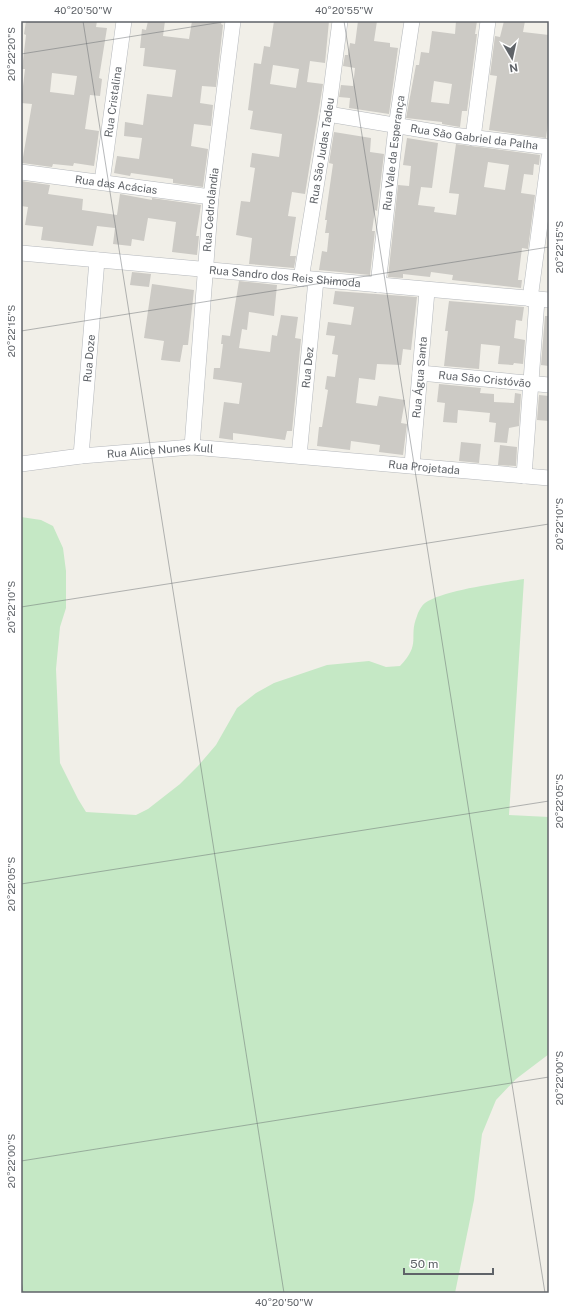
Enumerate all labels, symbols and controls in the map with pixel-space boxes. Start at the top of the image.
text: 40°20'50"W [54,4,112,16]
text: 40°20'55"W [315,4,374,16]
text: 20°22'20"S [5,27,17,81]
north arrow [492,38,532,78]
text: N [508,61,519,74]
street label: Rua Cristalina [102,66,124,138]
street label: Rua Vale da Esperança [381,94,407,211]
street label: Rua São Judas Tadeu [307,97,336,205]
street label: Rua São Gabriel da Palha [409,122,539,152]
street label: Rua Cedrolândia [201,167,221,252]
street label: Rua das Acácias [74,173,159,196]
text: 20°22'15"S [553,220,565,273]
street label: Rua Sandro dos Reis Shimoda [209,264,361,289]
text: 20°22'15"S [5,304,17,357]
street label: Rua Doze [81,334,97,383]
street label: Rua Água Santa [410,336,429,419]
street label: Rua Dez [300,346,316,389]
street label: Rua São Cristóvão [438,369,532,389]
street label: Rua Alice Nunes Kull [106,441,214,460]
street label: Rua Projetada [388,458,461,476]
text: 20°22'10"S [553,498,565,550]
text: 20°22'10"S [5,581,17,633]
text: 20°22'05"S [553,773,565,828]
text: 20°22'05"S [5,856,17,911]
text: 20°22'00"S [553,1051,565,1105]
text: 20°22'00"S [5,1134,17,1188]
scale bar [404,1250,493,1276]
text: 50 m [410,1257,438,1271]
text: 40°20'50"W [255,1296,313,1308]

